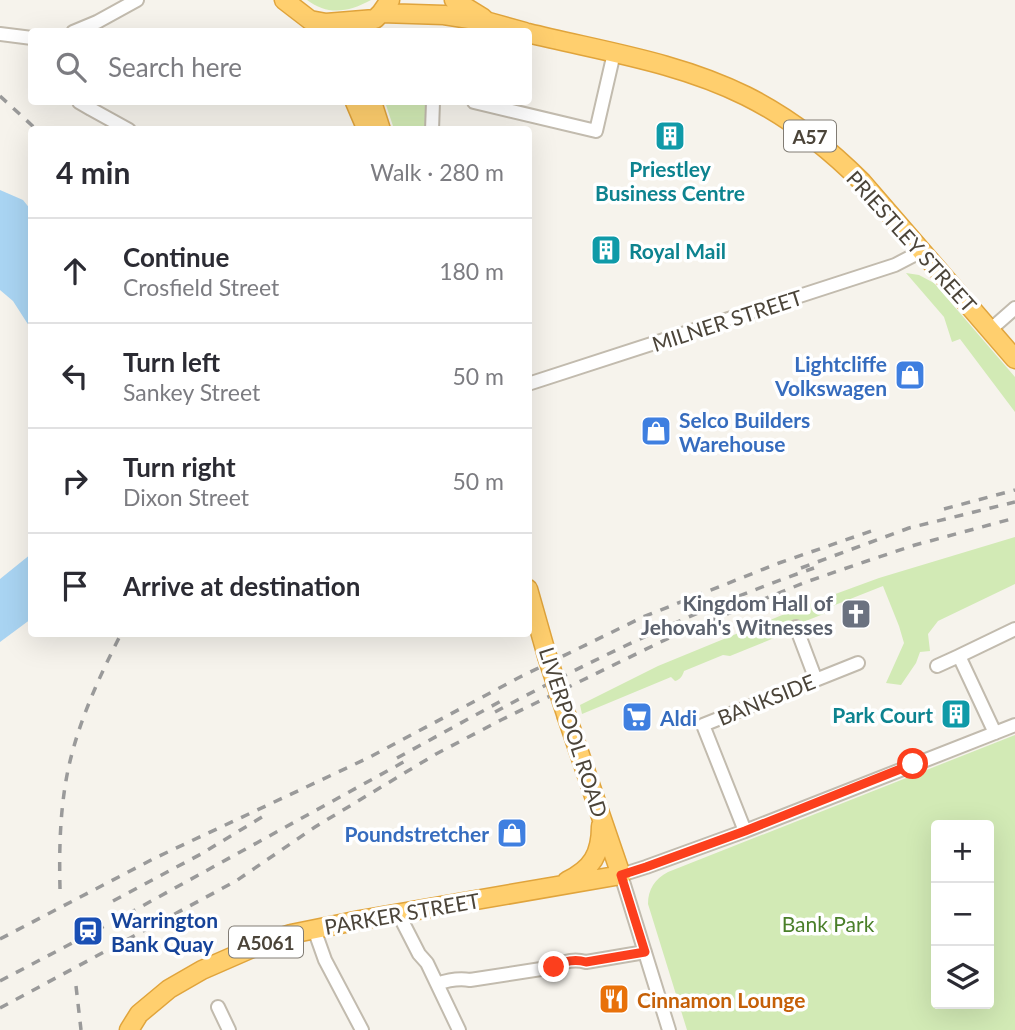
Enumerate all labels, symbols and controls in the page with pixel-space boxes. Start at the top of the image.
search box [28,28,532,105]
icon: search [52,48,90,86]
text: Search here [108,51,242,83]
building icon: Priestley Business Centre [653,119,687,153]
road number: A57 [784,120,836,152]
text: 4 min [56,154,130,190]
place label: Priestley Business Centre [595,156,745,205]
text: Walk · 280 m [370,158,504,186]
street label: PRIESTLEY STREET [842,165,982,317]
building icon: Royal Mail [589,233,623,267]
place label: Royal Mail [629,238,726,263]
text: Continue [123,241,229,273]
icon: ahead [56,252,94,290]
text: 180 m [439,257,504,285]
text: Crosfield Street [123,273,279,301]
street label: MILNER STREET [649,284,806,356]
text: Turn left [123,346,220,378]
place label: Lightcliffe Volkswagen [774,351,887,400]
icon: left [56,357,94,395]
shop icon: Lightcliffe Volkswagen [893,358,927,392]
text: 50 m [453,362,504,390]
text: Sankey Street [123,378,260,406]
place label: Selco Builders Warehouse [679,407,810,456]
shop icon: Selco Builders Warehouse [639,414,673,448]
text: Turn right [123,451,236,483]
icon: right [56,462,94,500]
text: 50 m [453,467,504,495]
text: Dixon Street [123,483,249,511]
icon: arrive [56,567,94,605]
text: Arrive at destination [123,570,360,602]
place label: Kingdom Hall of Jehovah's Witnesses [641,590,833,639]
church icon: Kingdom Hall of Jehovah's Witnesses [839,597,873,631]
street label: LIVERPOOL ROAD [535,644,613,820]
street label: BANKSIDE [714,668,818,730]
building icon: Park Court [939,697,973,731]
supermarket icon: Aldi [620,700,654,734]
place label: Park Court [832,702,933,727]
place label: Aldi [659,705,697,730]
route start [897,748,928,779]
shop icon: Poundstretcher [495,816,529,850]
map controls [931,820,994,1009]
button: + [931,820,994,883]
place label: Poundstretcher [344,821,489,846]
button: − [931,883,994,946]
street label: PARKER STREET [322,887,482,939]
place label: Warrington Bank Quay [111,907,218,956]
park label: Bank Park [782,911,875,936]
station icon: Warrington Bank Quay [71,914,105,948]
road number: A5061 [229,926,303,958]
button: layers [931,946,994,1009]
route end [538,951,569,982]
restaurant icon: Cinnamon Lounge [597,982,631,1016]
place label: Cinnamon Lounge [637,987,805,1012]

